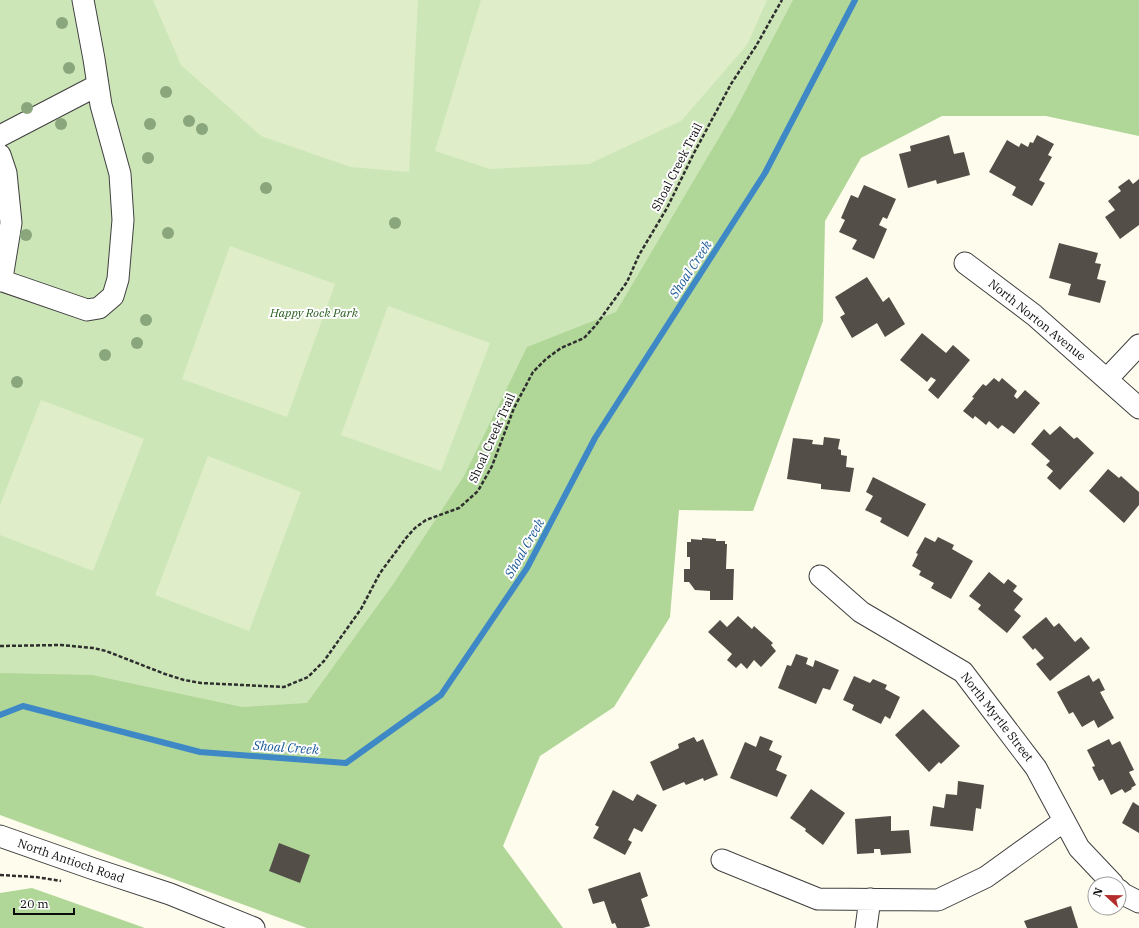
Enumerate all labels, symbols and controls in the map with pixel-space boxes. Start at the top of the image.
street label: Shoal Creek Trail [648,120,705,213]
water label: Shoal Creek [665,237,716,302]
street label: North Norton Avenue [986,276,1089,364]
park label: Happy Rock Park [269,305,359,320]
street label: Shoal Creek Trail [465,390,518,485]
water label: Shoal Creek [500,515,548,582]
street label: North Myrtle Street [958,669,1037,764]
water label: Shoal Creek [252,737,320,758]
street label: North Antioch Road [16,835,127,886]
north arrow [1087,876,1127,916]
text: N [1090,885,1106,899]
scale bar [14,890,74,916]
text: 20 m [20,896,49,911]

